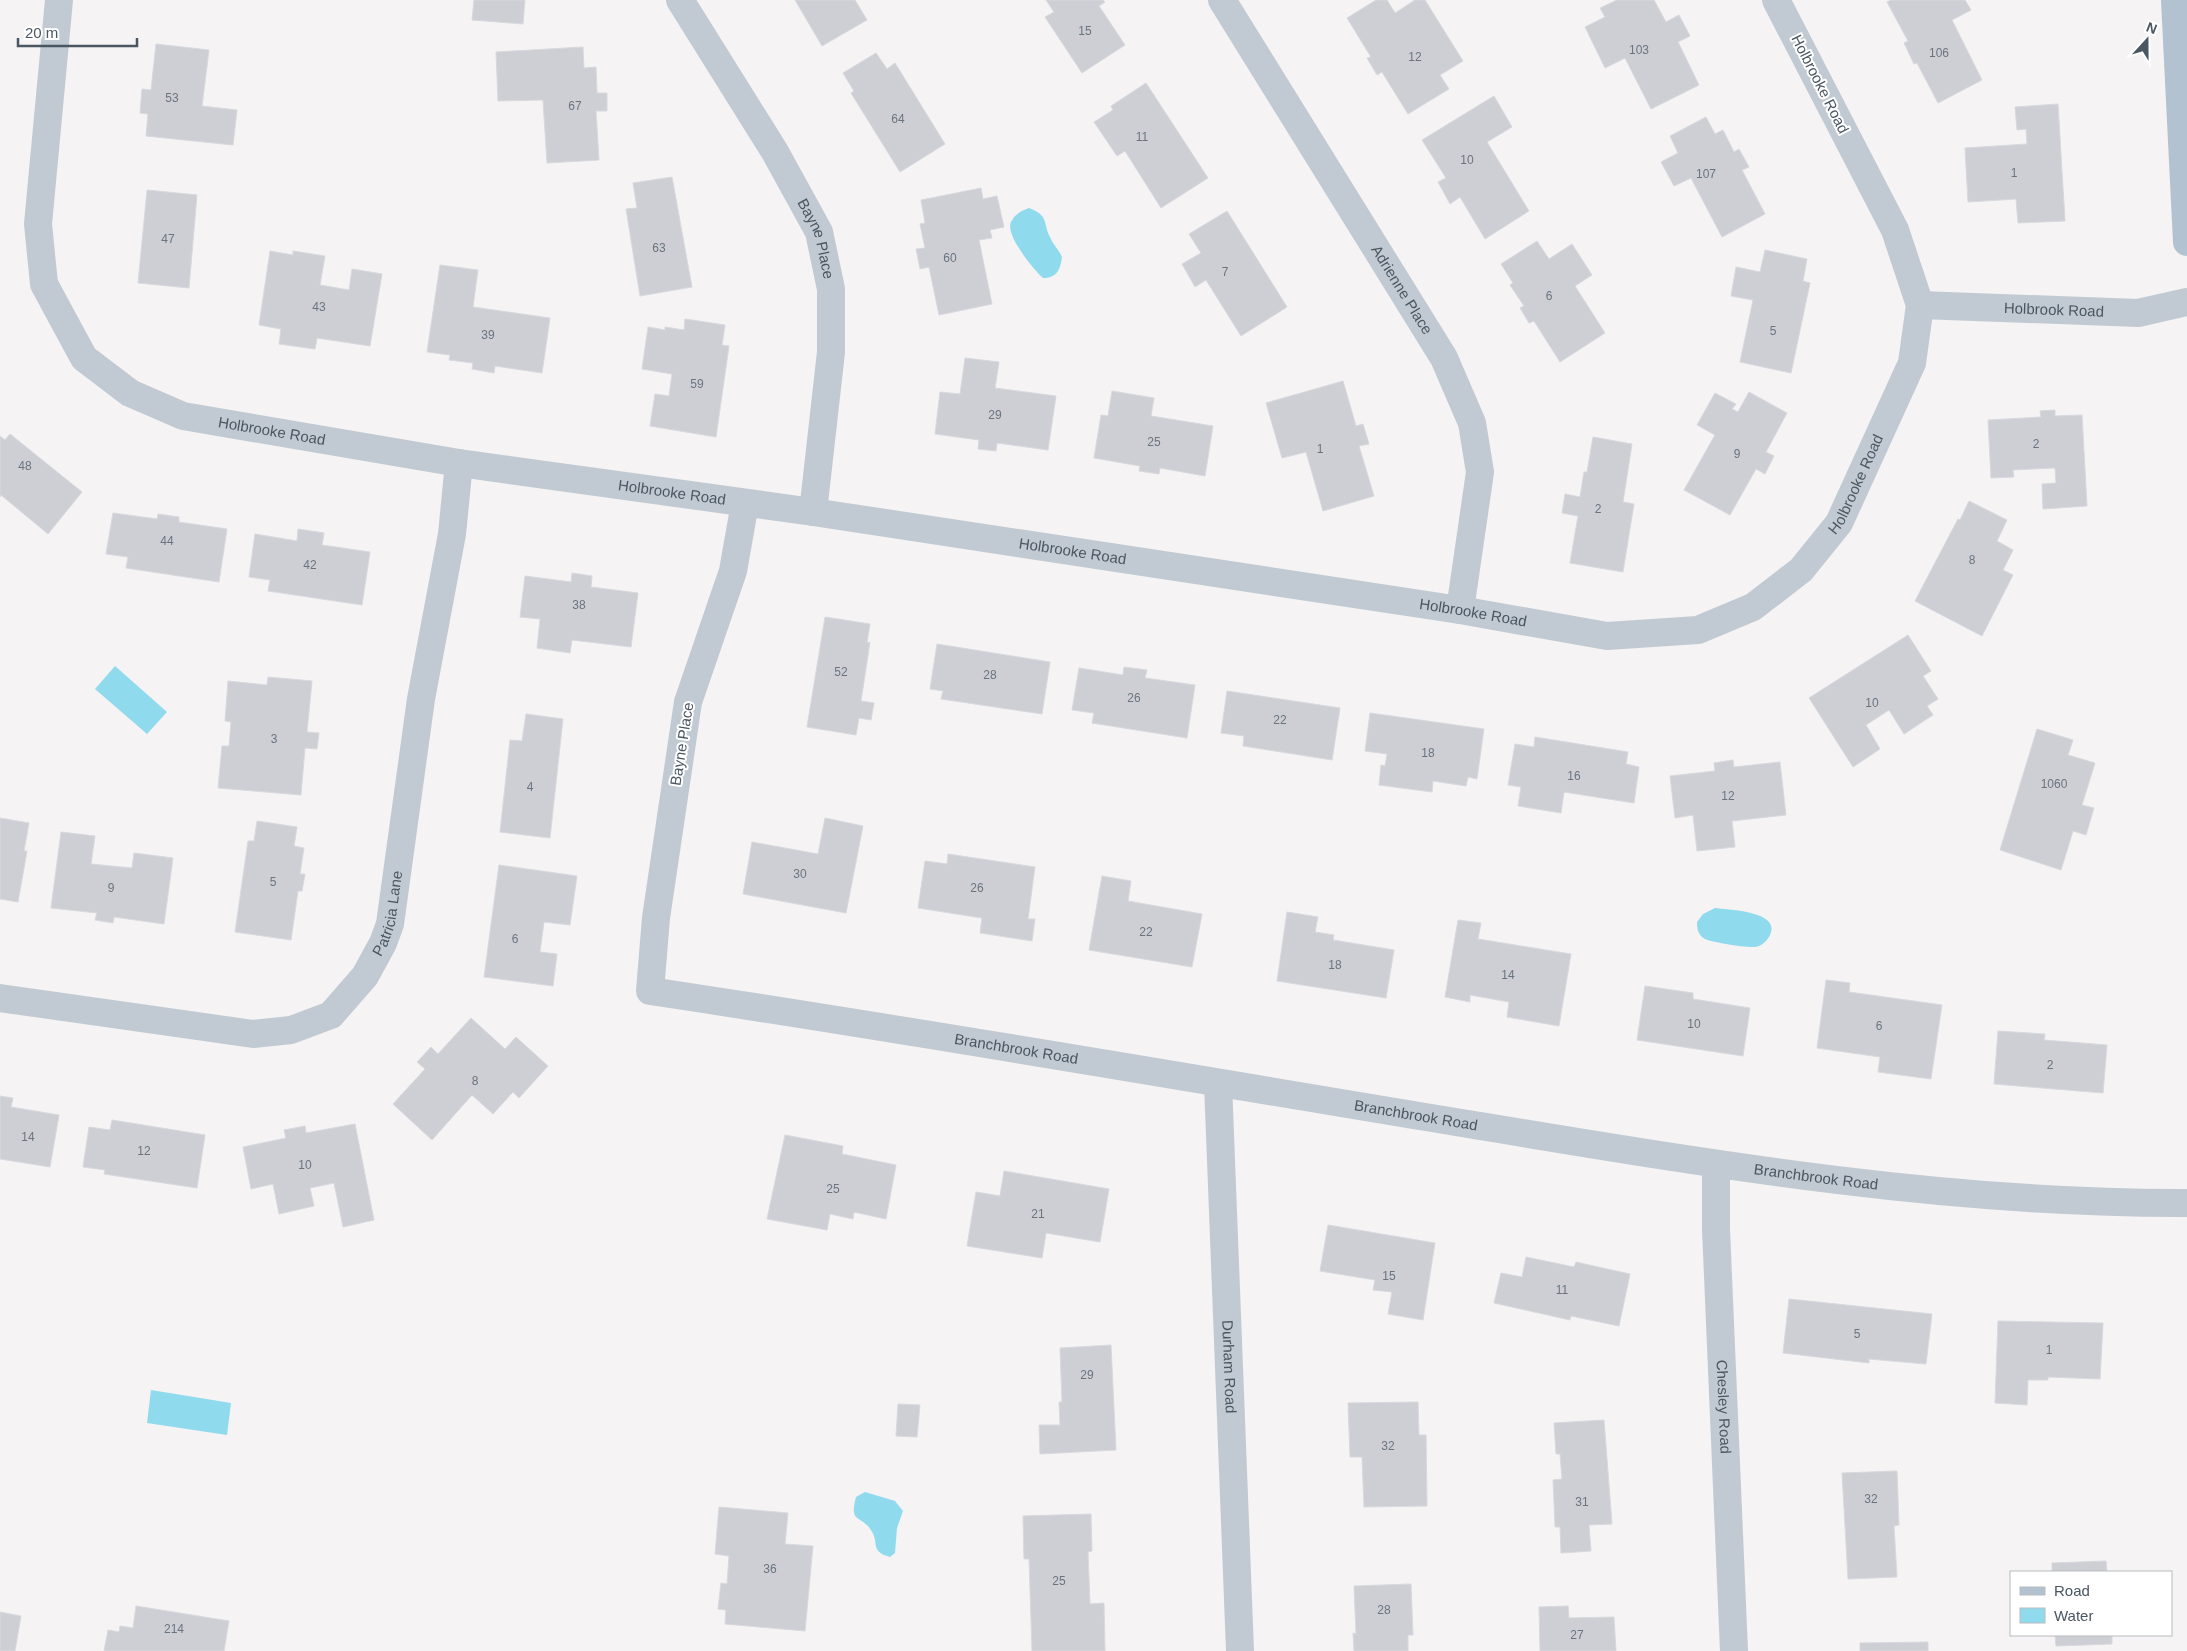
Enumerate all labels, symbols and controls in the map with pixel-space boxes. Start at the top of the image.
scale bar [18,15,136,47]
north arrow [2122,15,2172,65]
text: N [2144,19,2159,37]
text: 20 m [25,24,58,41]
house number: 15 [1078,24,1092,38]
street label: Holbrooke Road [1788,32,1853,136]
house number: 103 [1629,43,1649,57]
house number: 106 [1929,46,1949,60]
house number: 12 [1408,50,1422,64]
house number: 53 [165,91,179,105]
house number: 67 [568,99,582,113]
house number: 64 [891,112,905,126]
house number: 11 [1136,130,1149,144]
house number: 10 [1460,153,1474,167]
house number: 1 [2011,166,2018,180]
house number: 107 [1696,167,1716,181]
street label: Bayne Place [794,196,838,280]
house number: 47 [161,232,175,246]
house number: 63 [652,241,666,255]
street label: Adrienne Place [1368,242,1436,337]
house number: 60 [943,251,957,265]
house number: 7 [1222,265,1229,279]
house number: 6 [1546,289,1553,303]
street label: Holbrook Road [2004,299,2104,320]
house number: 43 [312,300,326,314]
house number: 5 [1770,324,1777,338]
house number: 39 [481,328,495,342]
house number: 59 [690,377,704,391]
house number: 29 [988,408,1002,422]
street label: Holbrooke Road [217,413,327,448]
street label: Holbrooke Road [1824,432,1886,537]
house number: 25 [1147,435,1161,449]
house number: 2 [2033,437,2040,451]
house number: 1 [1317,442,1324,456]
house number: 9 [1734,447,1741,461]
house number: 48 [18,459,32,473]
street label: Holbrooke Road [617,476,727,508]
house number: 2 [1595,502,1602,516]
house number: 44 [160,534,174,548]
street label: Holbrooke Road [1018,534,1128,567]
house number: 8 [1969,553,1976,567]
house number: 42 [303,558,317,572]
street label: Holbrooke Road [1418,595,1528,630]
house number: 38 [572,598,586,612]
house number: 52 [834,665,848,679]
house number: 28 [983,668,997,682]
house number: 26 [1127,691,1141,705]
house number: 10 [1865,696,1879,710]
street label: Bayne Place [667,701,696,787]
house number: 22 [1273,713,1287,727]
house number: 3 [271,732,278,746]
house number: 18 [1421,746,1435,760]
house number: 16 [1567,769,1581,783]
house number: 1060 [2041,777,2068,791]
house number: 4 [527,780,534,794]
house number: 12 [1721,789,1735,803]
house number: 30 [793,867,807,881]
street label: Patricia Lane [369,870,405,959]
house number: 5 [270,875,277,889]
house number: 9 [108,881,115,895]
house number: 26 [970,881,984,895]
house number: 22 [1139,925,1153,939]
house number: 6 [512,932,519,946]
house number: 18 [1328,958,1342,972]
house number: 14 [1501,968,1515,982]
house number: 10 [1687,1017,1701,1031]
house number: 6 [1876,1019,1883,1033]
street label: Branchbrook Road [953,1030,1079,1067]
house number: 2 [2047,1058,2054,1072]
house number: 8 [472,1074,479,1088]
street label: Branchbrook Road [1353,1096,1479,1133]
house number: 14 [21,1130,35,1144]
house number: 12 [137,1144,151,1158]
house number: 10 [298,1158,312,1172]
street label: Branchbrook Road [1753,1160,1879,1193]
house number: 25 [826,1182,840,1196]
house number: 21 [1031,1207,1045,1221]
house number: 15 [1382,1269,1396,1283]
house number: 11 [1556,1283,1569,1297]
street label: Durham Road [1219,1320,1240,1414]
house number: 5 [1854,1327,1861,1341]
house number: 1 [2046,1343,2053,1357]
street label: Chesley Road [1714,1359,1735,1454]
house number: 29 [1080,1368,1094,1382]
house number: 32 [1381,1439,1395,1453]
house number: 32 [1864,1492,1878,1506]
house number: 31 [1575,1495,1589,1509]
house number: 36 [763,1562,777,1576]
legend [2010,1571,2172,1636]
house number: 25 [1052,1574,1066,1588]
text: Road [2054,1582,2090,1599]
house number: 28 [1377,1603,1391,1617]
text: Water [2054,1607,2093,1624]
house number: 214 [164,1622,184,1636]
house number: 27 [1570,1628,1584,1642]

